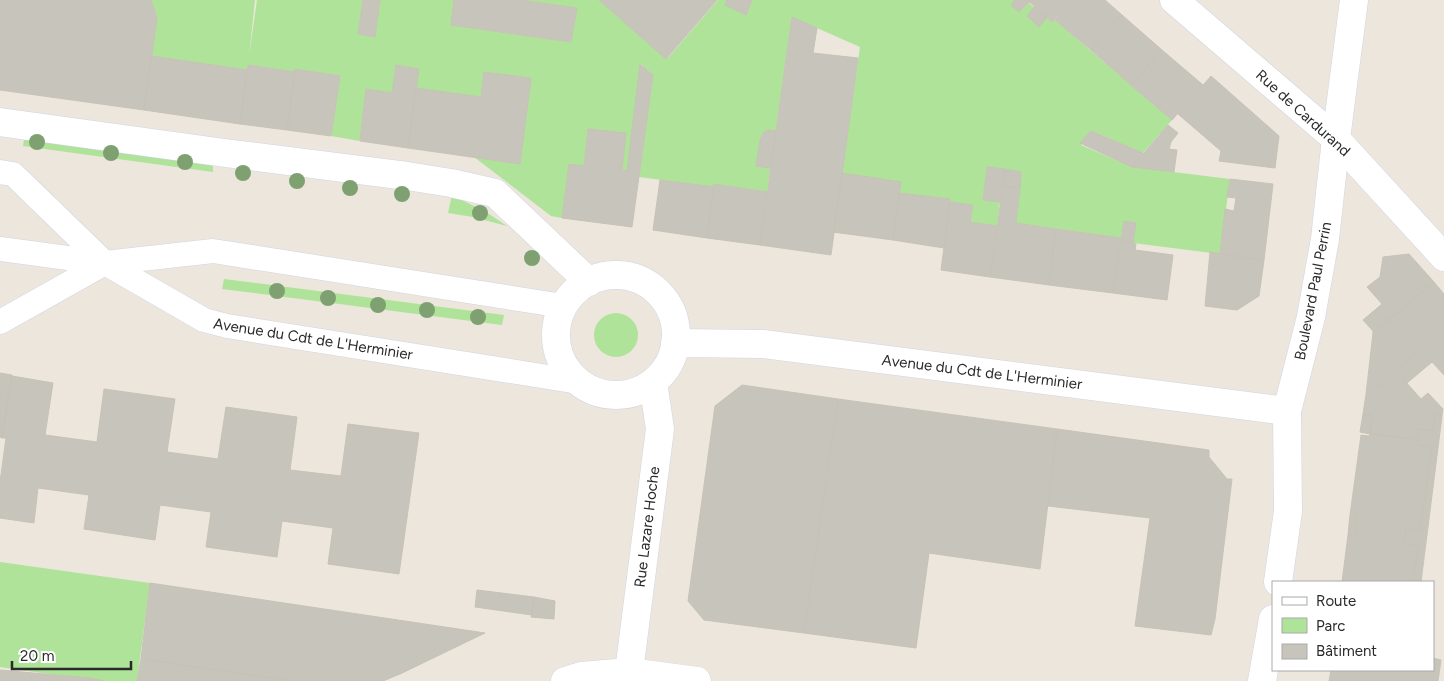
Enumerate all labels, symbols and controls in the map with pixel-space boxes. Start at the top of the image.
street label: Rue de Cardurand [1252,66,1354,160]
street label: Boulevard Paul Perrin [1291,220,1335,362]
street label: Avenue du Cdt de L'Herminier [212,314,414,364]
street label: Avenue du Cdt de L'Herminier [881,351,1083,393]
street label: Rue Lazare Hoche [631,465,663,589]
legend [1272,581,1434,671]
text: Route [1316,592,1356,610]
text: Parc [1316,617,1345,635]
scale bar [12,638,131,670]
text: Bâtiment [1316,642,1377,660]
text: 20 m [20,647,54,665]

